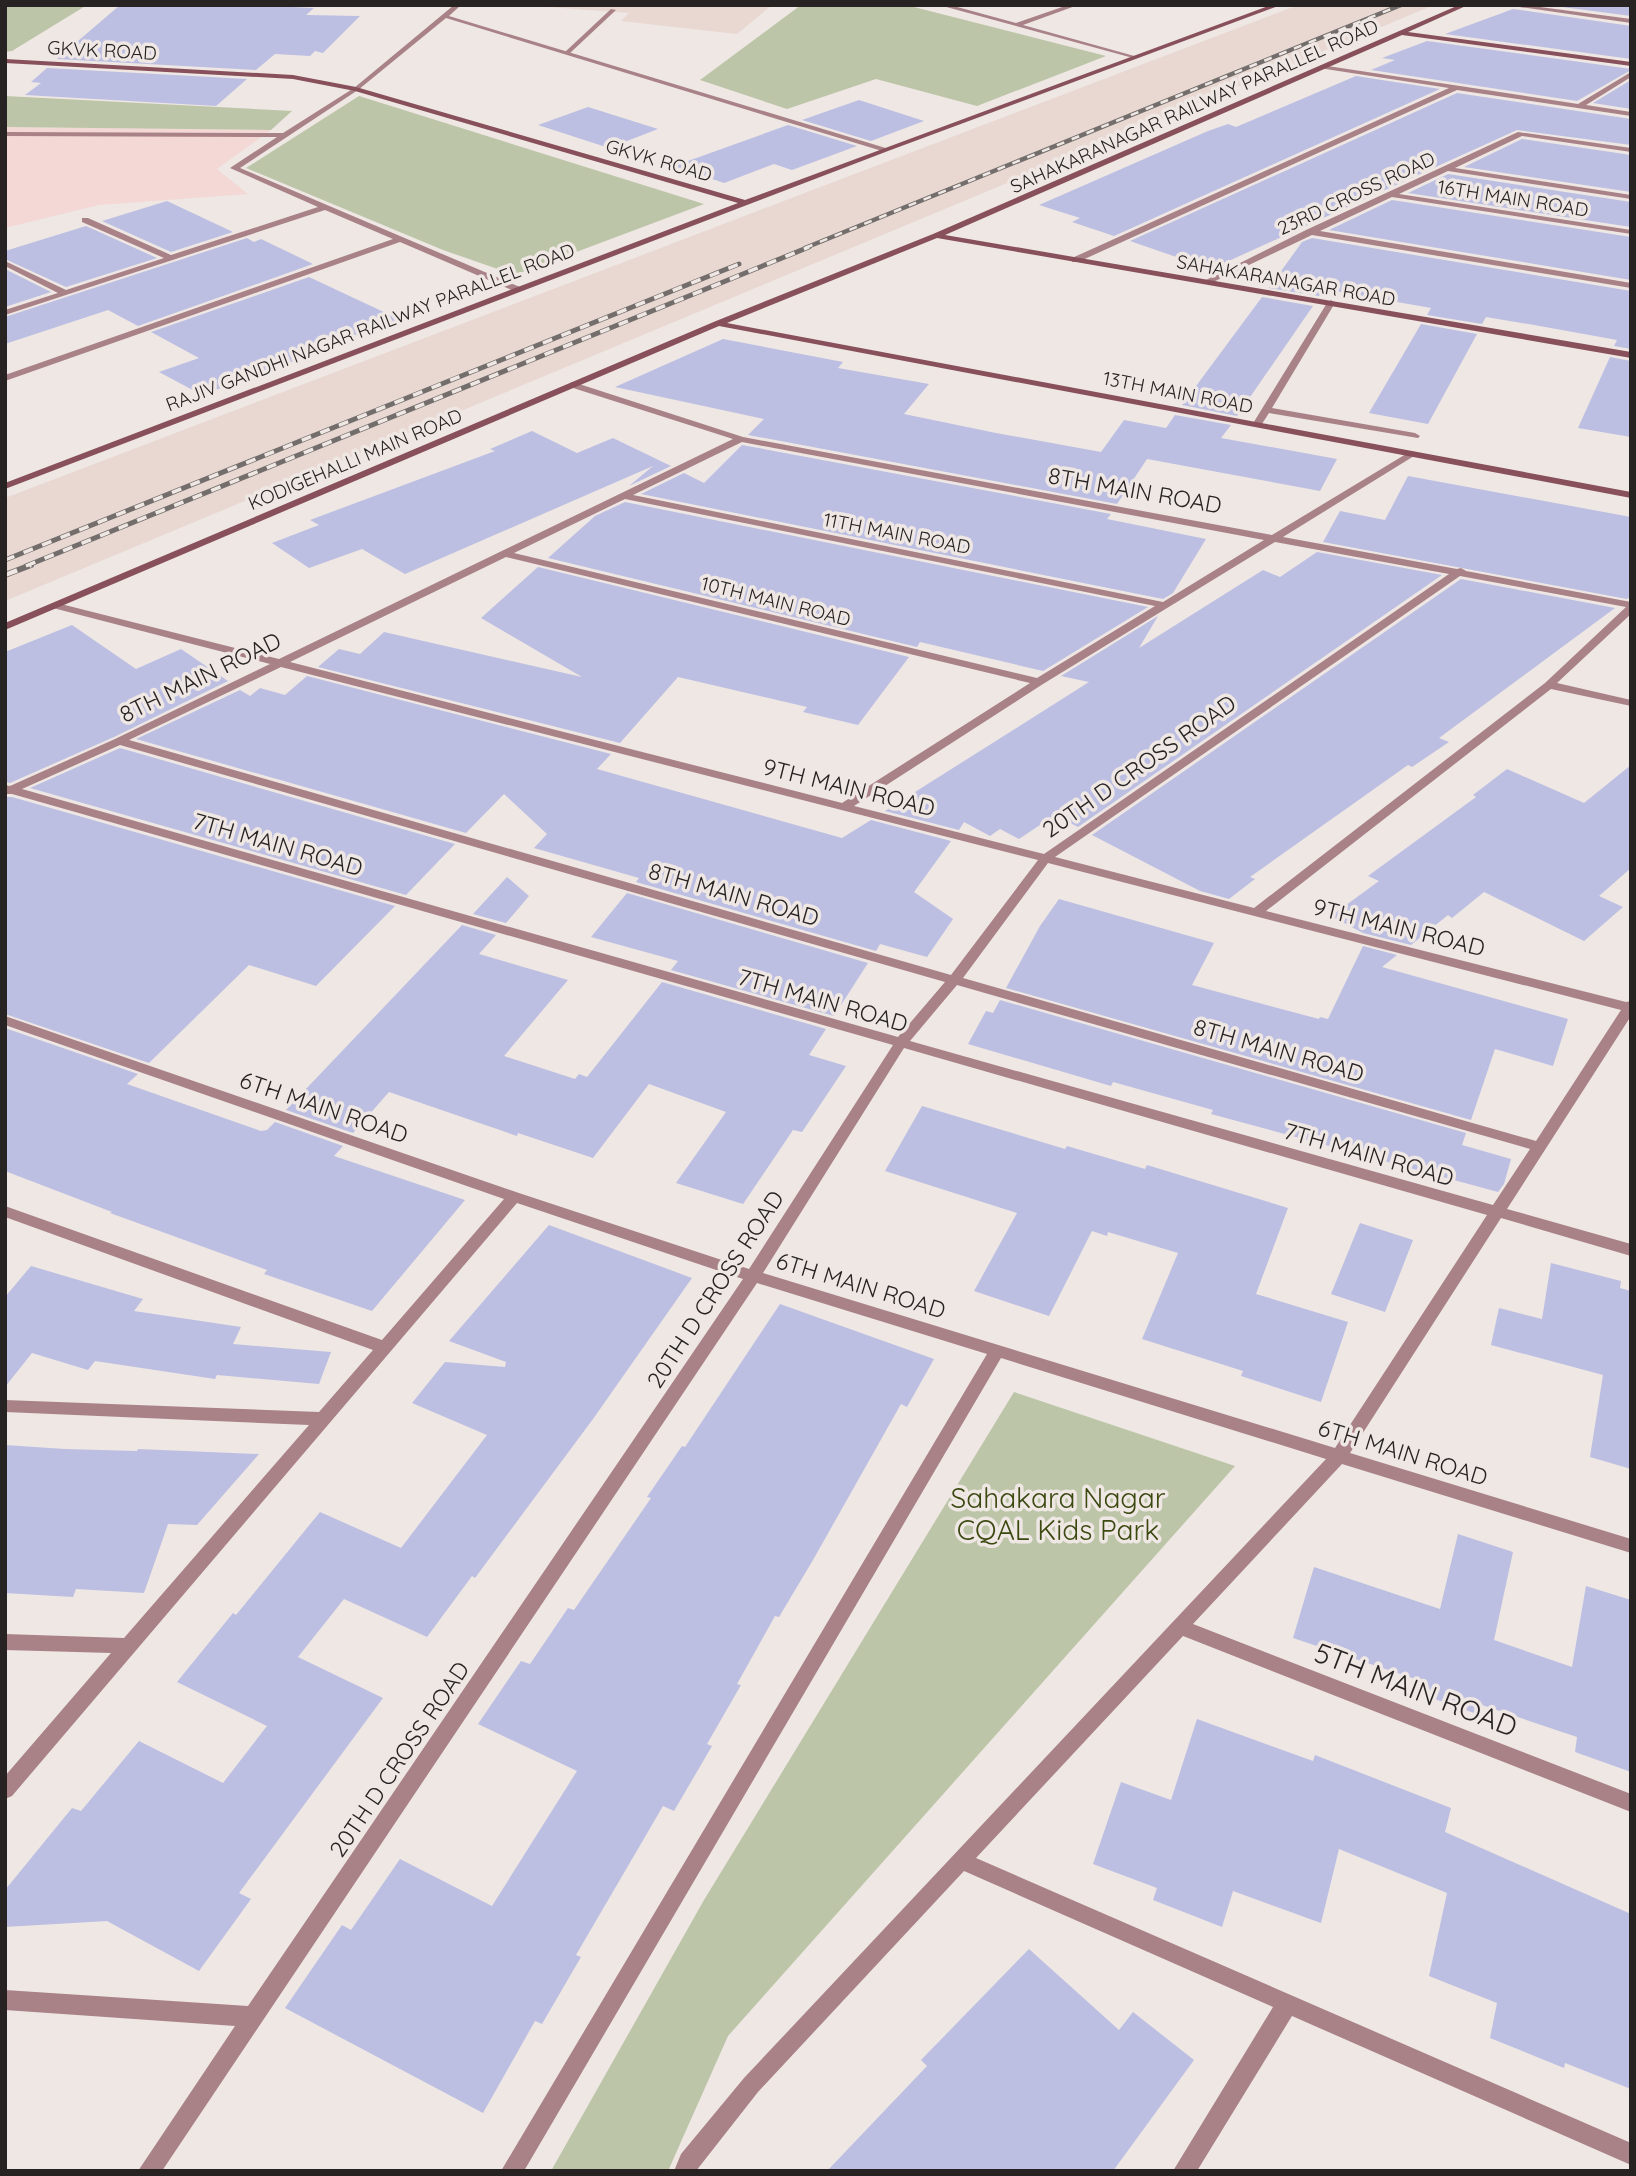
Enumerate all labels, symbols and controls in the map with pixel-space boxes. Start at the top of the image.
street label: SAHAKARANAGAR RAILWAY PARALLEL ROAD [1006,14,1382,198]
street label: GKVK ROAD [47,35,157,65]
street label: GKVK ROAD [603,133,715,187]
street label: 23RD CROSS ROAD [1273,146,1439,240]
street label: 16TH MAIN ROAD [1436,174,1590,222]
street label: RAJIV GANDHI NAGAR RAILWAY PARALLEL ROAD [162,238,578,416]
street label: SAHAKARANAGAR ROAD [1175,249,1397,311]
street label: 13TH MAIN ROAD [1101,366,1255,418]
street label: KODIGEHALLI MAIN ROAD [244,403,466,515]
street label: 8TH MAIN ROAD [1046,460,1224,520]
street label: 11TH MAIN ROAD [822,507,972,559]
street label: 10TH MAIN ROAD [699,571,853,631]
street label: 8TH MAIN ROAD [115,625,285,729]
street label: 20TH D CROSS ROAD [1037,688,1241,844]
street label: 9TH MAIN ROAD [760,752,938,822]
street label: 7TH MAIN ROAD [190,806,366,882]
street label: 8TH MAIN ROAD [645,856,823,932]
street label: 9TH MAIN ROAD [1310,892,1488,962]
street label: 7TH MAIN ROAD [735,962,911,1038]
street label: 8TH MAIN ROAD [1190,1012,1368,1088]
street label: 6TH MAIN ROAD [236,1065,412,1149]
street label: 7TH MAIN ROAD [1281,1116,1457,1192]
street label: 20TH D CROSS ROAD [640,1185,790,1393]
street label: 6TH MAIN ROAD [773,1245,949,1325]
street label: 6TH MAIN ROAD [1315,1412,1491,1492]
park label: Sahakara Nagar CQAL Kids Park [951,1480,1166,1547]
street label: 5TH MAIN ROAD [1310,1634,1522,1744]
street label: 20TH D CROSS ROAD [323,1656,475,1862]

